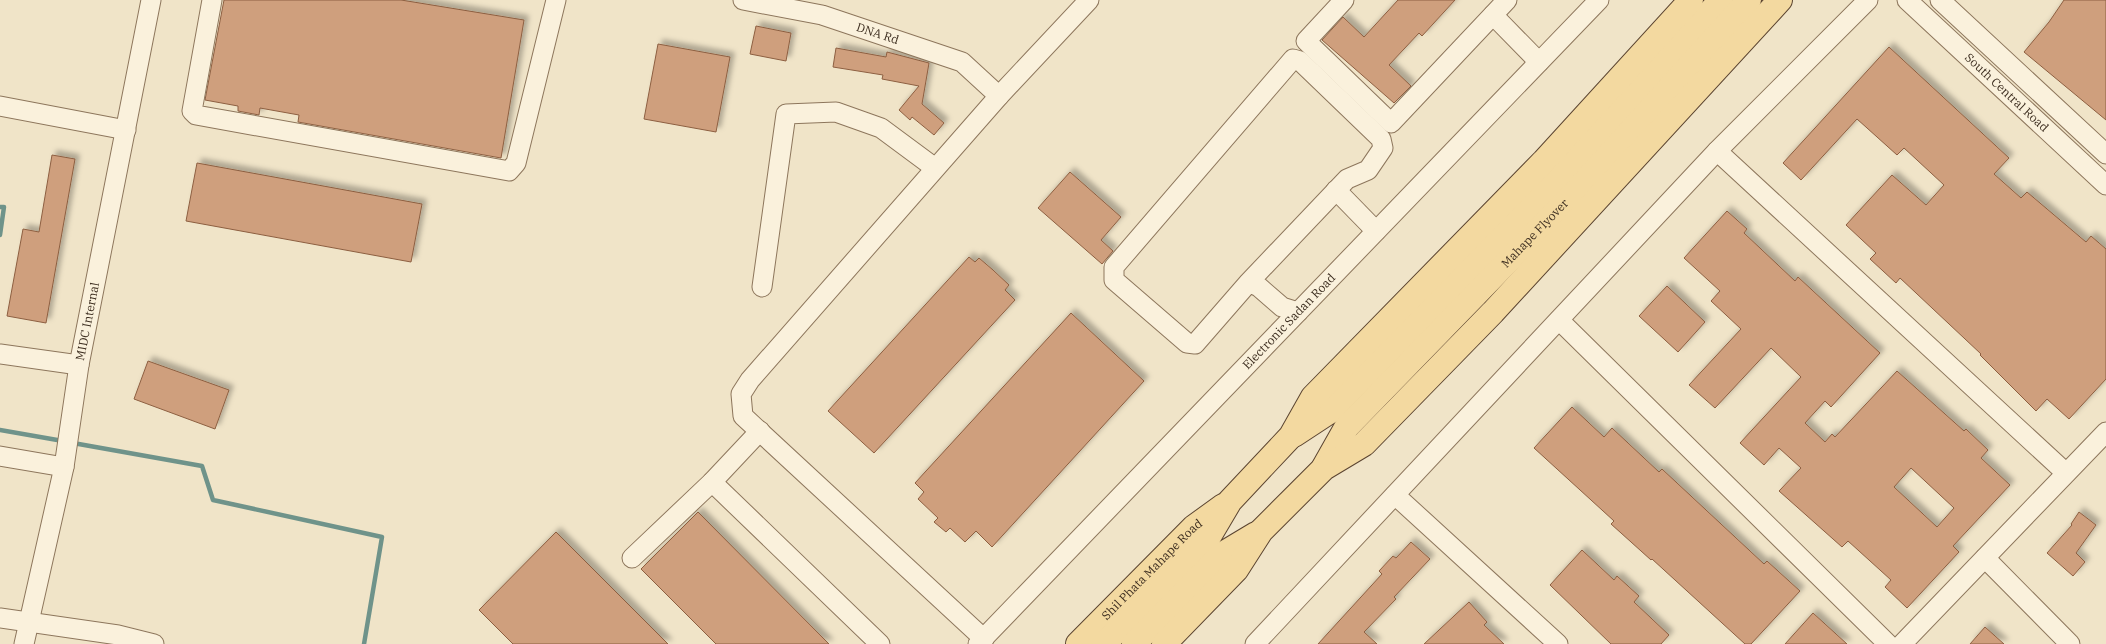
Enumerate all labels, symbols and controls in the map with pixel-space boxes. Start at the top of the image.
street label: DNA Rd [854,19,901,47]
street label: South Central Road [1962,50,2052,135]
street label: Mahape Flyover [1498,195,1572,271]
street label: Electronic Sadan Road [1239,270,1338,372]
street label: MIDC Internal [72,280,102,362]
street label: Shil Phata Mahape Road [1098,516,1205,623]

